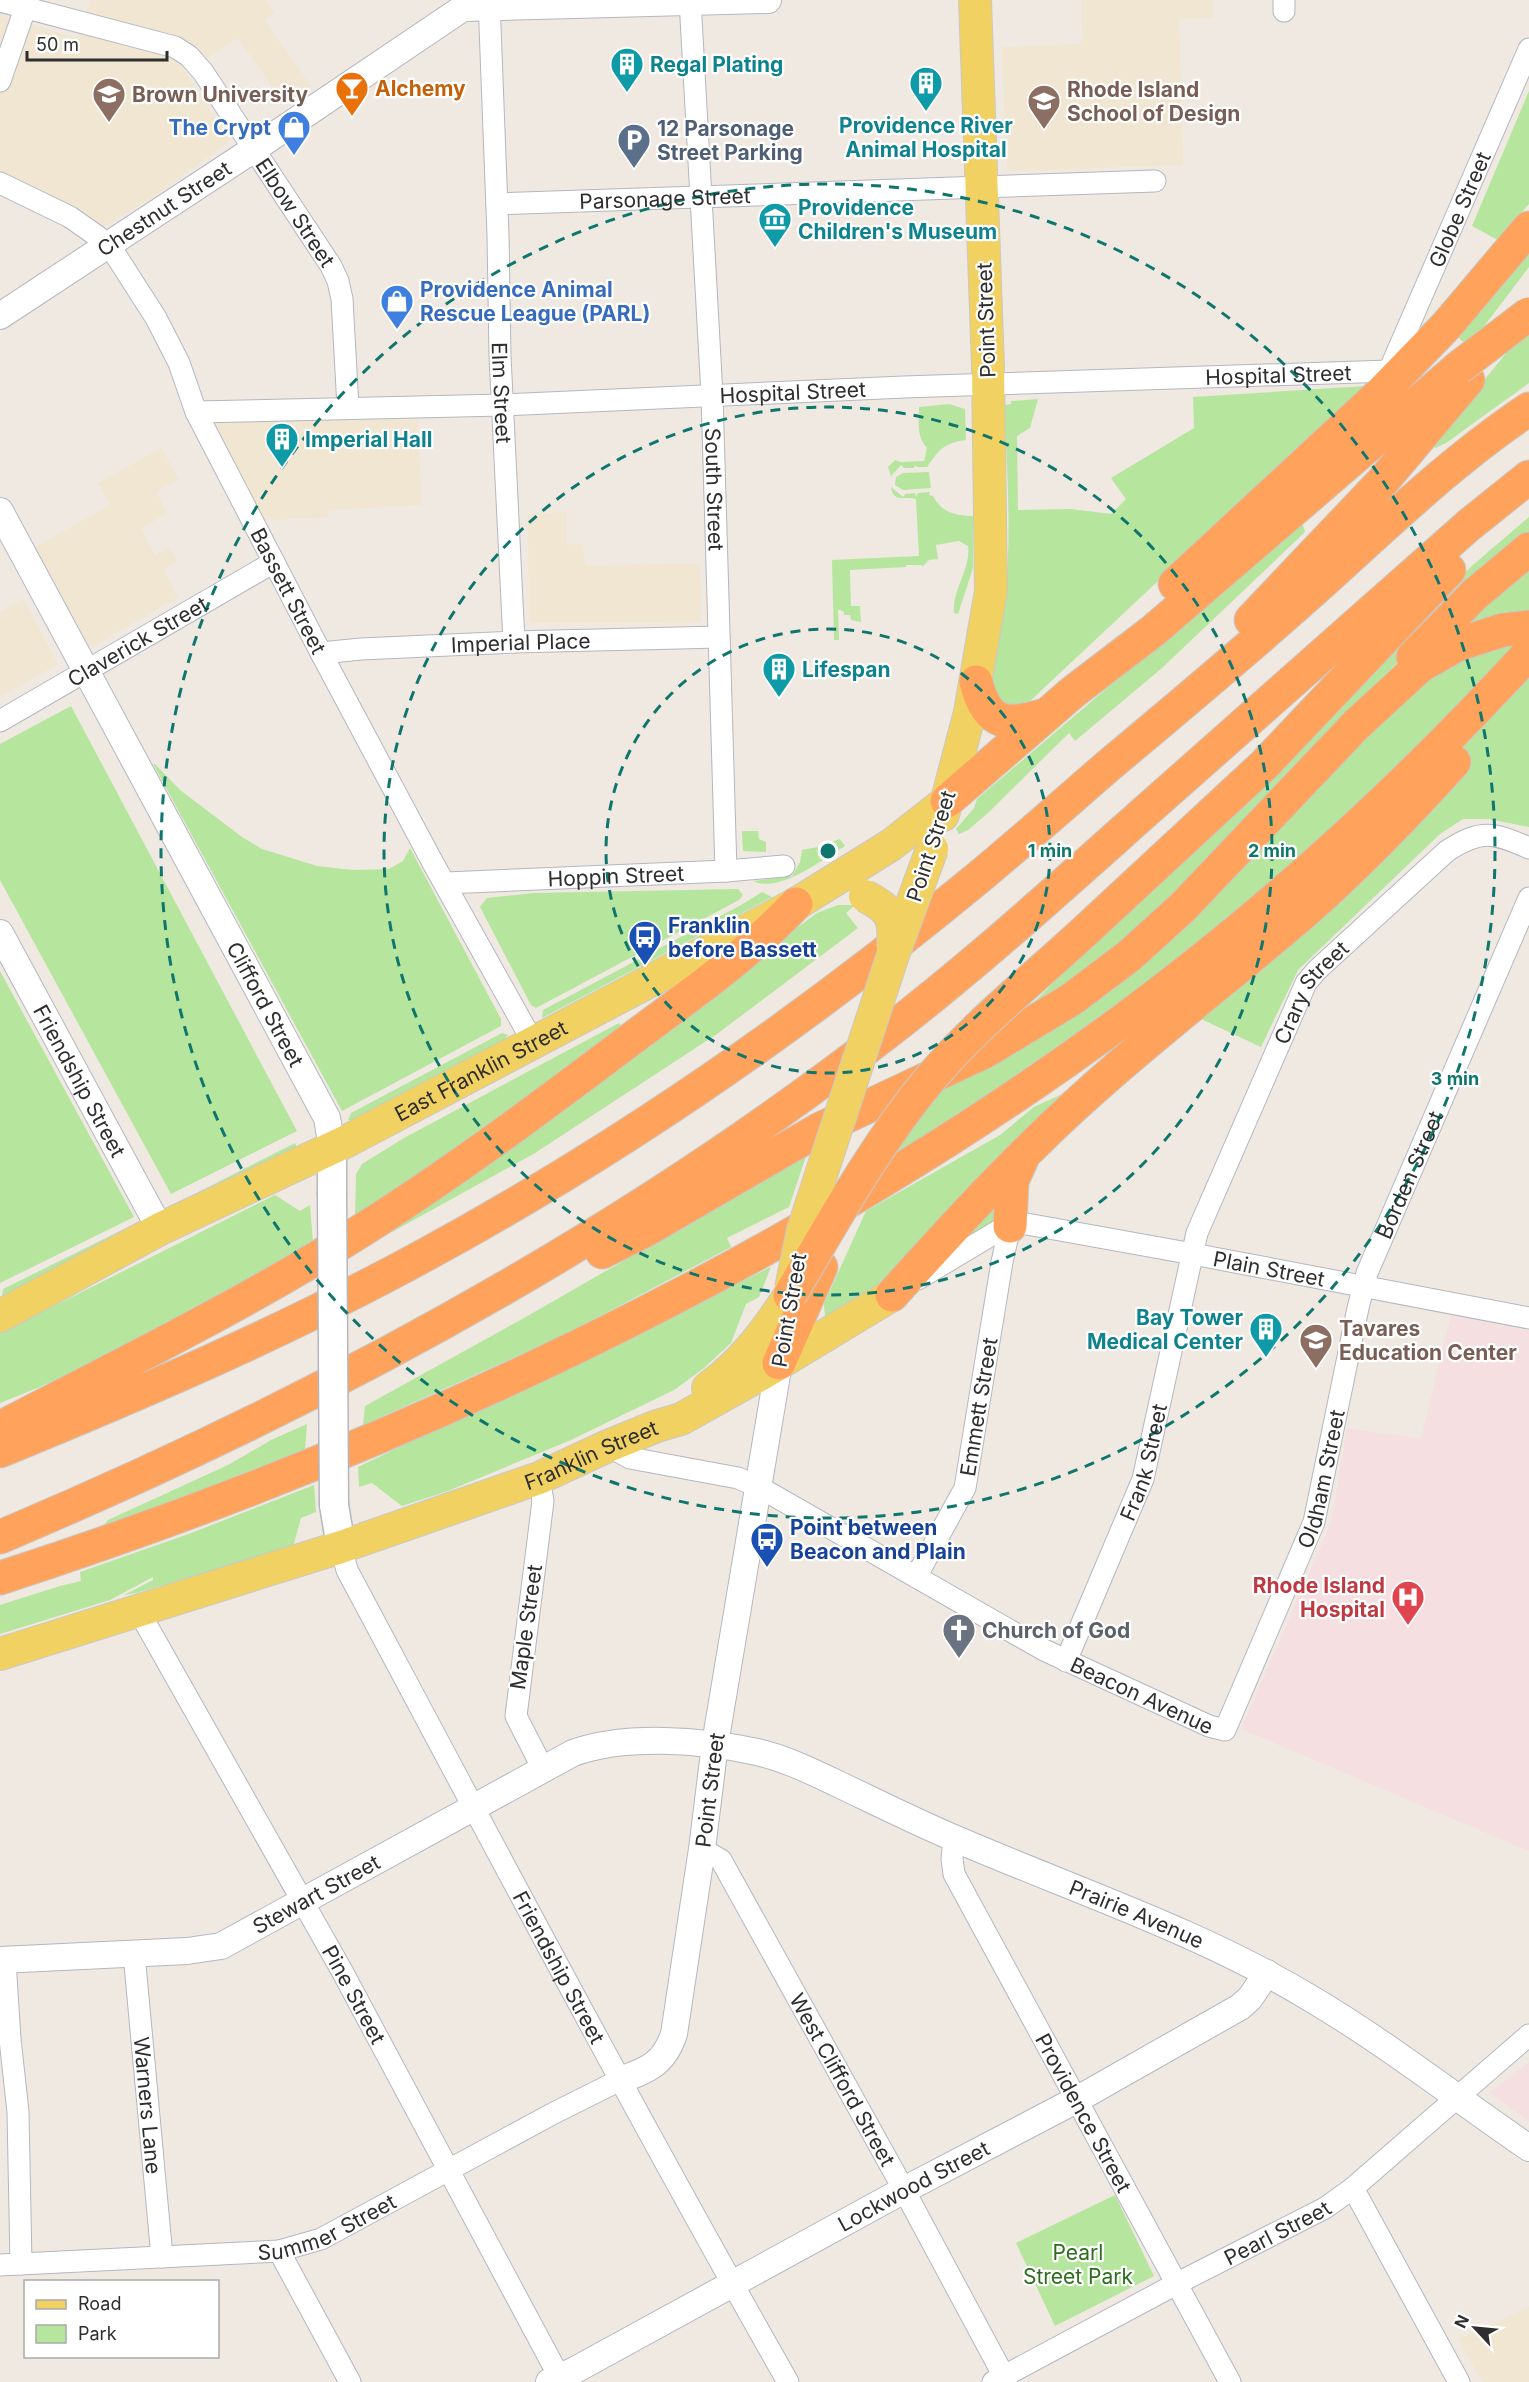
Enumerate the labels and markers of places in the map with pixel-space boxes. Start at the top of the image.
building icon: Regal Plating [609,46,645,93]
place label: Regal Plating [650,52,783,77]
building icon: Providence River Animal Hospital [908,65,944,112]
bar icon: Alchemy [334,70,370,117]
school or university icon: Brown University [91,76,127,123]
place label: Alchemy [375,76,466,101]
place label: Rhode Island School of Design [1067,77,1240,126]
place label: Brown University [132,82,308,107]
school or university icon: Rhode Island School of Design [1026,83,1062,130]
shop icon: The Crypt [276,109,312,156]
place label: Providence River Animal Hospital [839,113,1013,162]
place label: The Crypt [168,115,271,140]
place label: 12 Parsonage Street Parking [657,116,803,165]
parking icon: 12 Parsonage Street Parking [616,122,652,169]
place label: Providence Children's Museum [798,195,997,244]
museum icon: Providence Children's Museum [757,201,793,248]
place label: Providence Animal Rescue League (PARL) [420,277,650,326]
shop icon: Providence Animal Rescue League (PARL) [379,283,415,330]
building icon: Imperial Hall [264,421,300,468]
place label: Imperial Hall [305,427,432,452]
building icon: Lifespan [761,651,797,698]
place label: Lifespan [802,657,890,682]
centre of rings [818,841,838,861]
place label: Franklin before Bassett [668,913,817,962]
bus stop icon: Franklin before Bassett [627,919,663,966]
place label: Bay Tower Medical Center [1087,1305,1243,1354]
building icon: Bay Tower Medical Center [1248,1311,1284,1358]
place label: Tavares Education Center [1339,1316,1517,1365]
school or university icon: Tavares Education Center [1298,1322,1334,1369]
place label: Point between Beacon and Plain [790,1515,966,1564]
bus stop icon: Point between Beacon and Plain [749,1521,785,1568]
place label: Rhode Island Hospital [1253,1573,1385,1622]
hospital icon: Rhode Island Hospital [1390,1579,1426,1626]
church icon: Church of God [941,1612,977,1659]
place label: Church of God [982,1618,1130,1643]

